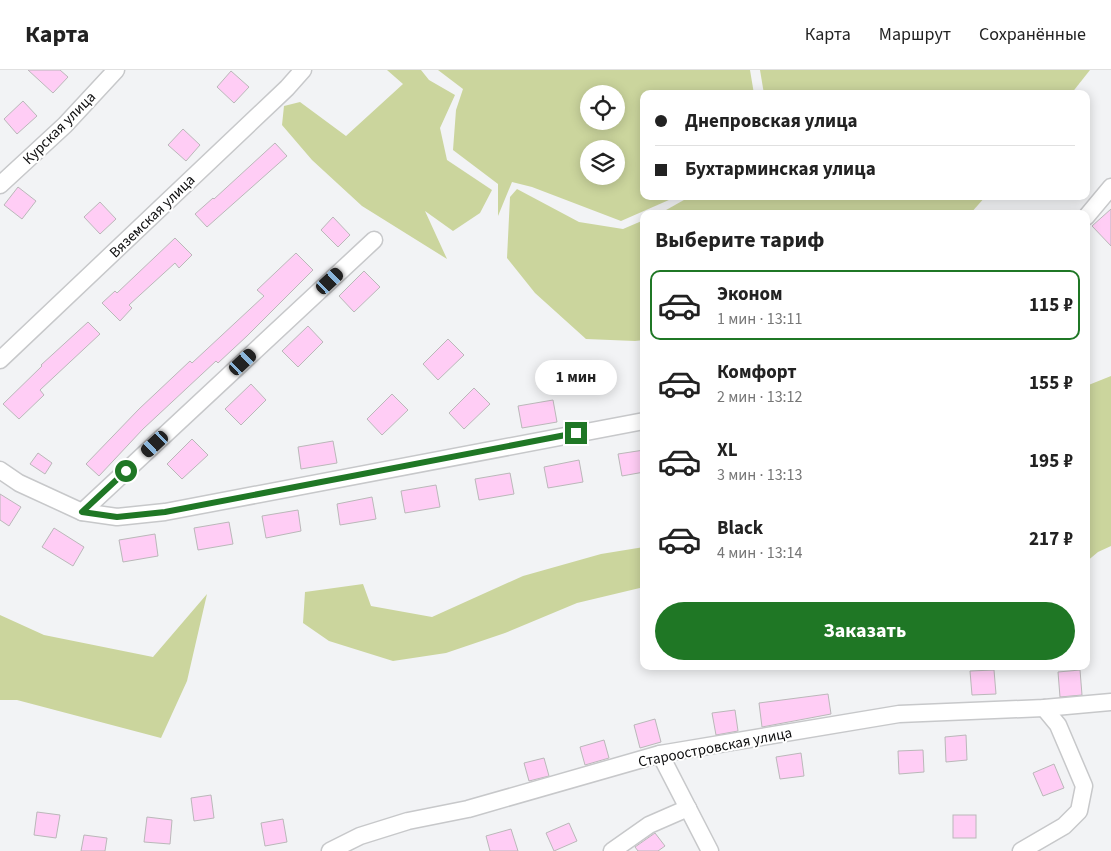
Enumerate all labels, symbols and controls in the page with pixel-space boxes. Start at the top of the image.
text: Карта [25,17,89,52]
text: Карта [805,22,851,47]
text: Маршрут [879,22,951,47]
text: Сохранённые [979,22,1086,47]
map controls [580,85,625,185]
button: locate [580,85,625,130]
street label: Курская улица [18,87,101,170]
text: Днепровская улица [685,108,858,135]
button: layers [580,140,625,185]
text: Бухтарминская улица [685,156,876,183]
street label: Вяземская улица [105,170,200,263]
text: Выберите тариф [655,224,825,256]
car [313,265,346,297]
text: Эконом [717,281,783,308]
icon: car [657,283,702,328]
text: 115 ₽ [1029,292,1073,319]
text: 1 мин · 13:11 [717,308,803,330]
car [226,346,259,378]
text: Комфорт [717,359,797,386]
callout: 1 мин [535,360,617,396]
icon: car [657,361,702,406]
text: 1 мин [556,366,596,388]
text: 155 ₽ [1029,370,1073,397]
text: 2 мин · 13:12 [717,386,803,408]
route end [565,422,587,444]
car [138,428,171,460]
text: XL [717,437,738,464]
icon: car [657,439,702,484]
text: 195 ₽ [1029,448,1073,475]
route start [115,460,137,482]
text: 3 мин · 13:13 [717,464,803,486]
text: Black [717,515,763,542]
icon: car [657,517,702,562]
text: 217 ₽ [1029,526,1073,553]
text: 4 мин · 13:14 [717,542,803,564]
button: Заказать [655,602,1075,660]
street label: Староостровская улица [636,722,794,773]

